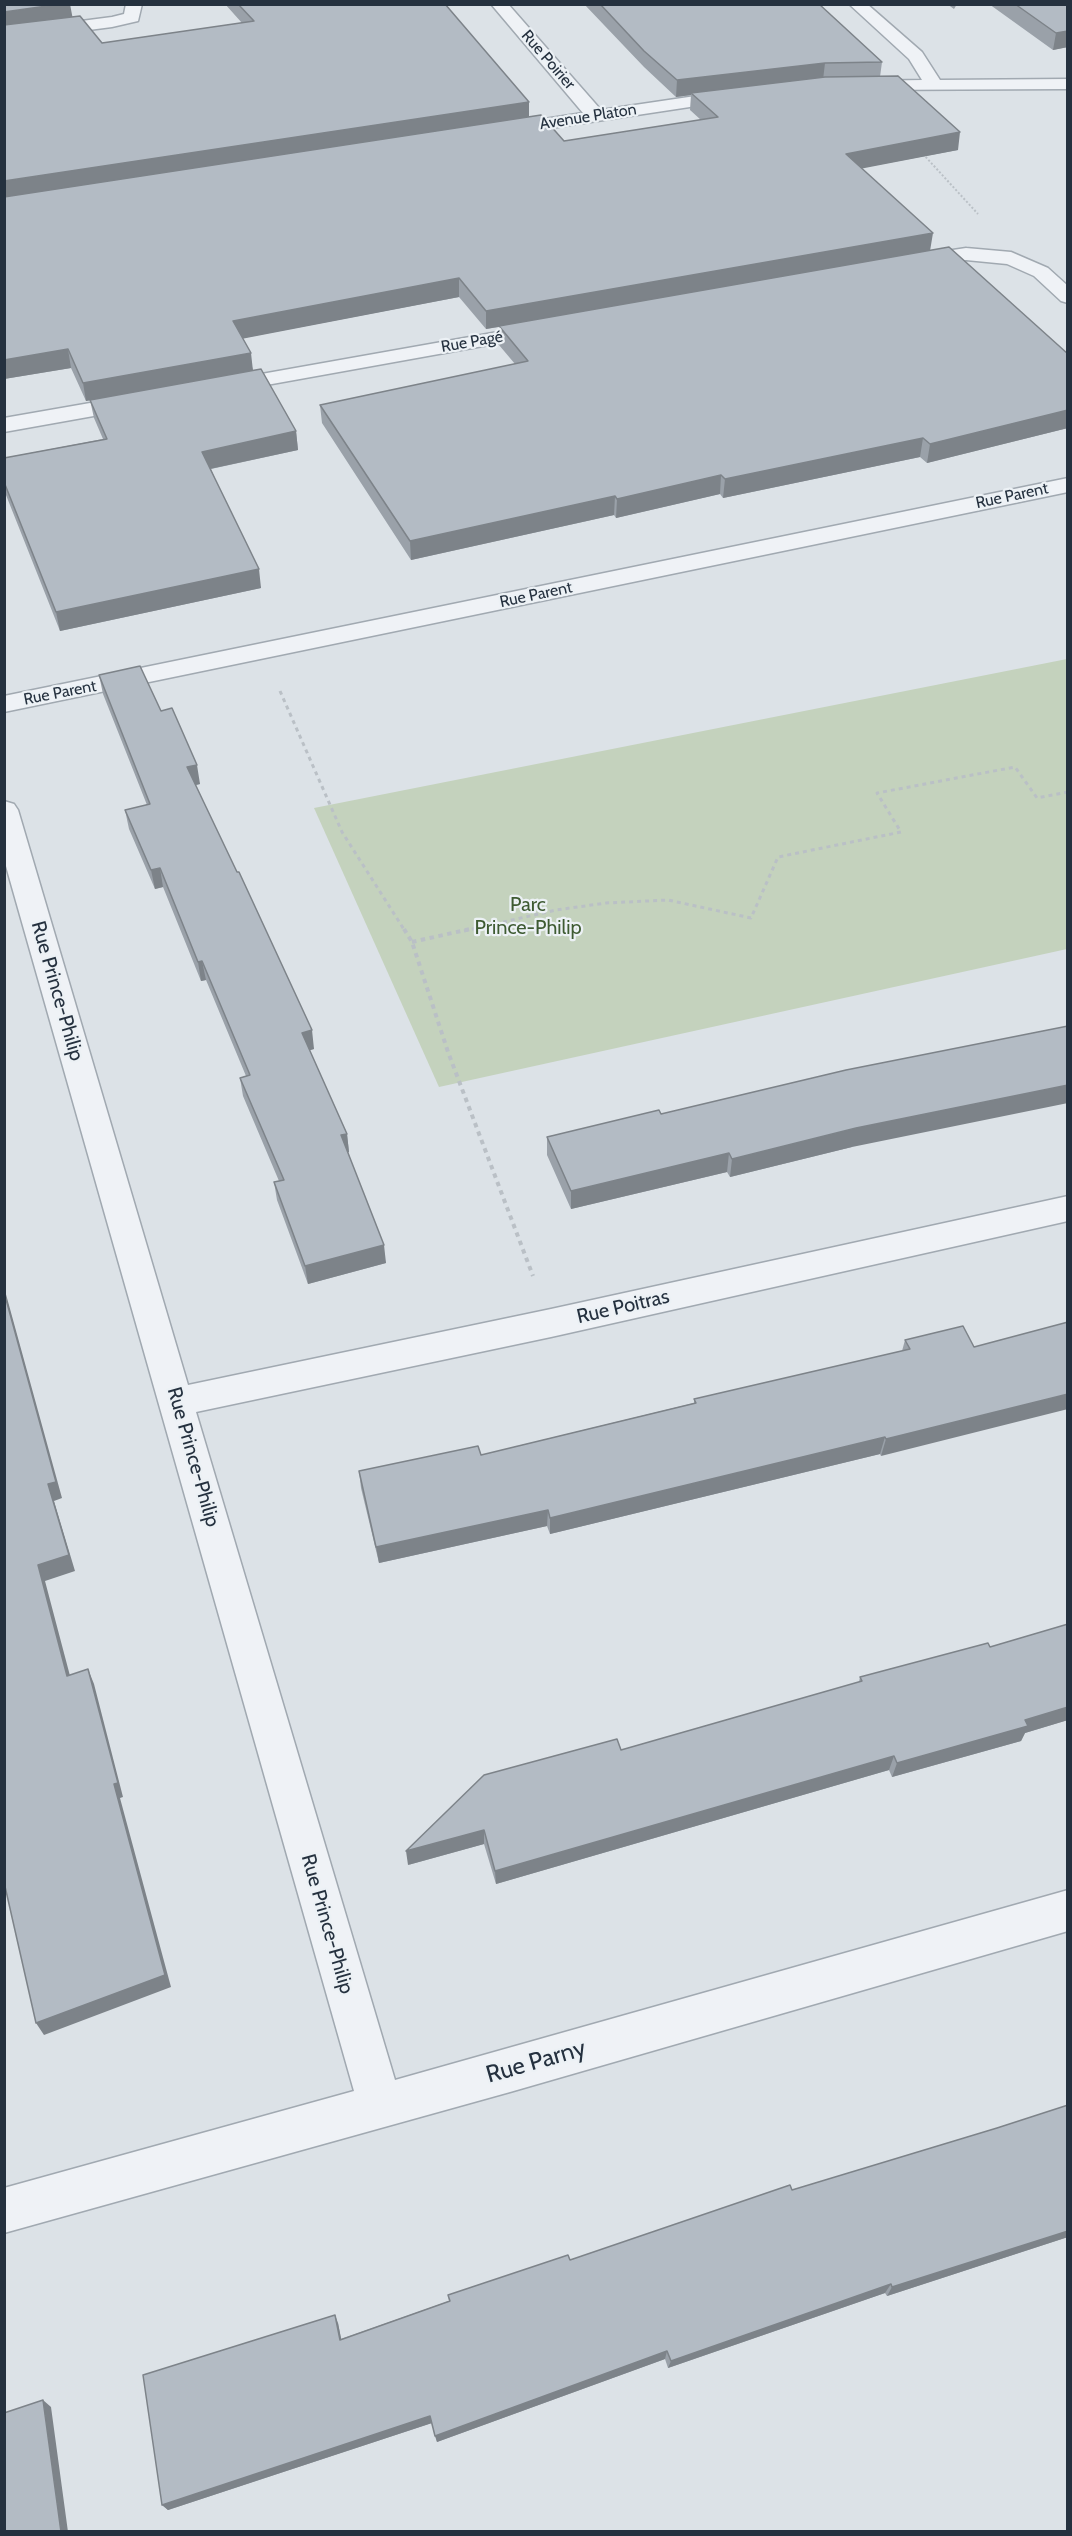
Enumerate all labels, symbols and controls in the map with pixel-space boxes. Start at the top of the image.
street label: Rue Poirier [517,26,579,94]
street label: Avenue Platon [538,100,638,134]
street label: Rue Pagé [440,327,504,357]
street label: Rue Parent [974,479,1050,513]
street label: Rue Parent [498,578,574,612]
street label: Rue Parent [22,677,98,709]
park label: Parc Prince-Philip [474,893,582,940]
street label: Rue Prince-Philip [26,918,88,1064]
street label: Rue Poitras [574,1285,672,1329]
street label: Rue Prince-Philip [162,1384,224,1530]
street label: Rue Prince-Philip [296,1851,358,1997]
street label: Rue Parny [483,2034,589,2090]

